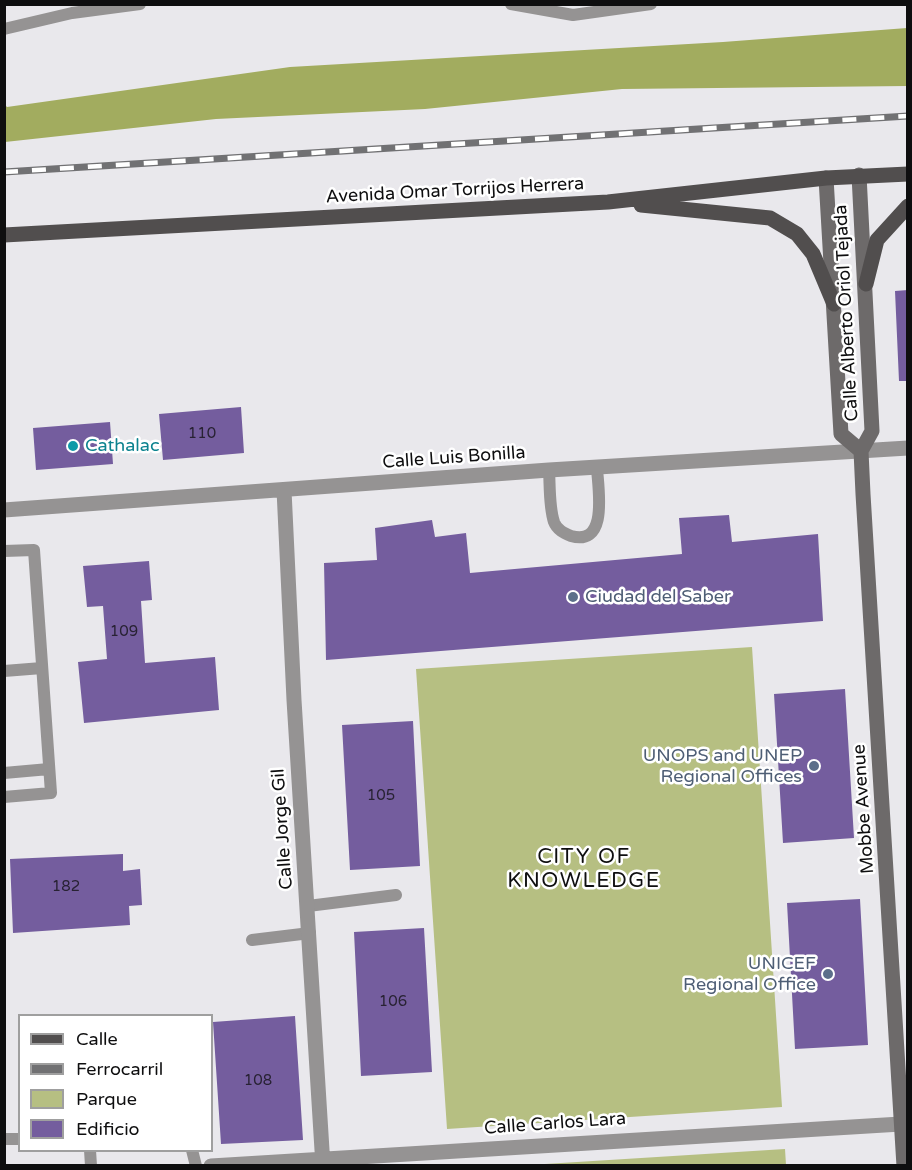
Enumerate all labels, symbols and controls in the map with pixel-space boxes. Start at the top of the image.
street label: Avenida Omar Torrijos Herrera [325,173,585,209]
street label: Calle Alberto Oriol Tejada [831,204,863,422]
house number: 110 [188,425,216,443]
place label: Cathalac [85,435,160,457]
marker: Cathalac [66,439,80,453]
street label: Calle Luis Bonilla [382,442,526,474]
place label: Ciudad del Saber [585,586,731,608]
marker: Ciudad del Saber [566,590,580,604]
house number: 109 [110,623,138,641]
street label: Mobbe Avenue [849,743,879,875]
place label: UNOPS and UNEP Regional Offices [643,745,802,788]
marker: UNOPS and UNEP Regional Offices [807,759,821,773]
street label: Calle Jorge Gil [268,768,298,890]
house number: 105 [367,787,395,805]
district label: CITY OF KNOWLEDGE [507,844,661,894]
house number: 182 [52,878,80,896]
place label: UNICEF Regional Office [683,953,816,996]
marker: UNICEF Regional Office [821,967,835,981]
house number: 106 [379,993,407,1011]
legend [18,1014,213,1152]
text: Calle [76,1028,118,1050]
text: Ferrocarril [76,1058,163,1080]
house number: 108 [244,1072,272,1090]
text: Parque [76,1088,137,1110]
street label: Calle Carlos Lara [483,1108,627,1140]
text: Edificio [76,1118,140,1140]

